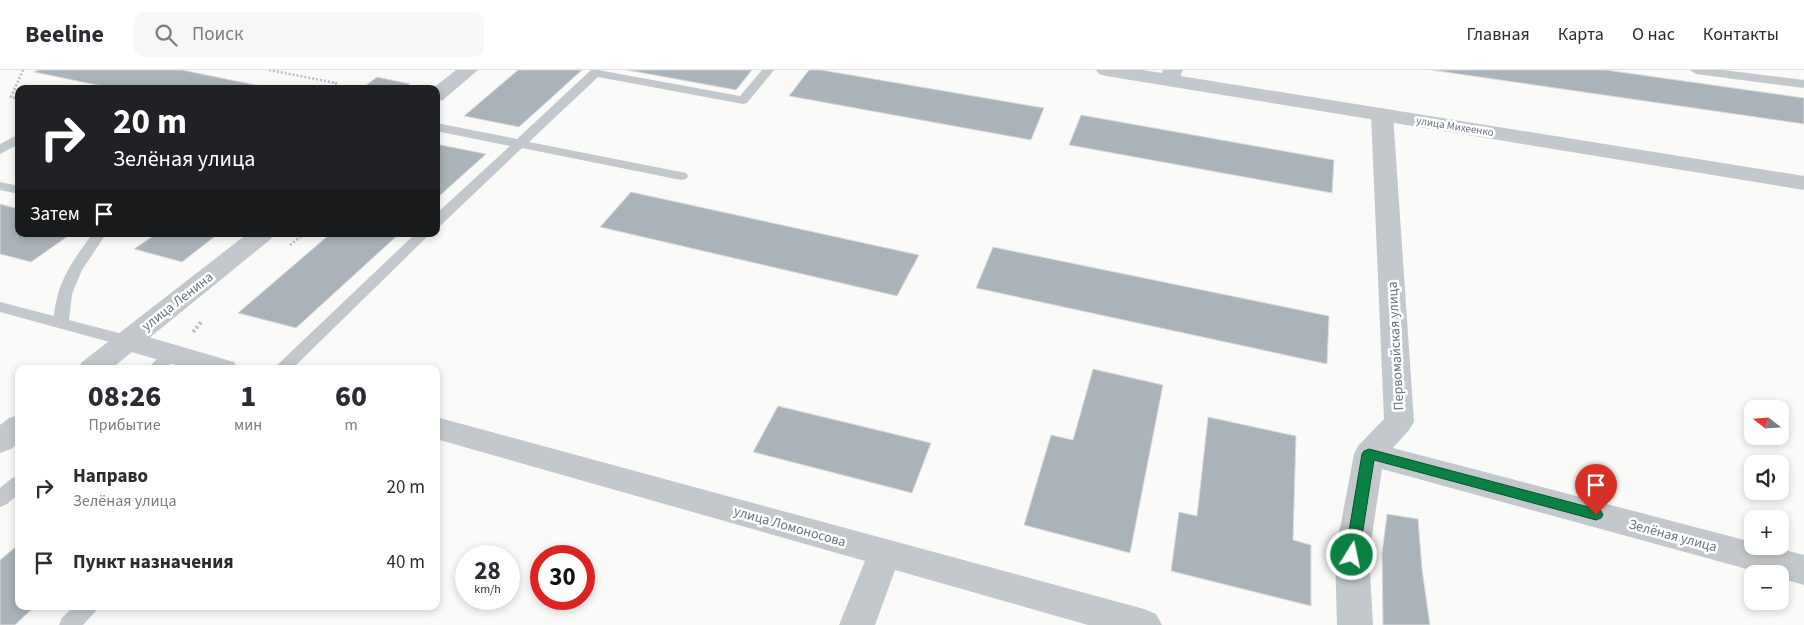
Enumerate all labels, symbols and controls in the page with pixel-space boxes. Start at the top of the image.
search box [134,12,484,57]
text: Beeline [25,17,104,52]
icon: search [152,21,180,49]
text: Поиск [192,21,243,48]
text: Главная [1467,22,1530,47]
text: Карта [1558,22,1604,47]
text: О нас [1632,22,1675,47]
text: Контакты [1703,22,1779,47]
text: 20 m [113,97,187,147]
icon: right [30,105,95,170]
street label: улица Михеенко [1415,113,1495,140]
text: Зелёная улица [113,143,255,175]
icon: arrive [90,200,118,228]
text: Затем [30,201,80,228]
street label: улица Ленина [138,267,218,336]
street label: Первомайская улица [1383,281,1409,411]
text: 08:26 [88,375,161,418]
text: 1 [240,375,256,418]
text: 60 [335,375,367,418]
north arrow [1744,400,1789,445]
map controls [1744,400,1789,610]
text: Прибытие [89,414,161,436]
text: мин [234,414,262,436]
text: m [344,414,358,436]
button: sound [1744,455,1789,500]
text: Направо [73,463,148,490]
pin [1575,464,1617,515]
icon: arrive [1582,471,1610,499]
icon: right [30,474,58,502]
text: 20 m [387,474,425,501]
text: Зелёная улица [73,490,177,512]
street label: улица Ломоносова [731,501,848,553]
button: + [1744,510,1789,555]
street label: Зелёная улица [1626,515,1719,557]
position arrow [1325,528,1377,580]
speed limit sign: 30 [530,545,595,610]
icon: arrive [30,549,58,577]
text: Пункт назначения [73,549,234,576]
text: 40 m [387,549,425,576]
text: 28 [474,553,501,589]
button: − [1744,565,1789,610]
text: km/h [474,581,501,598]

